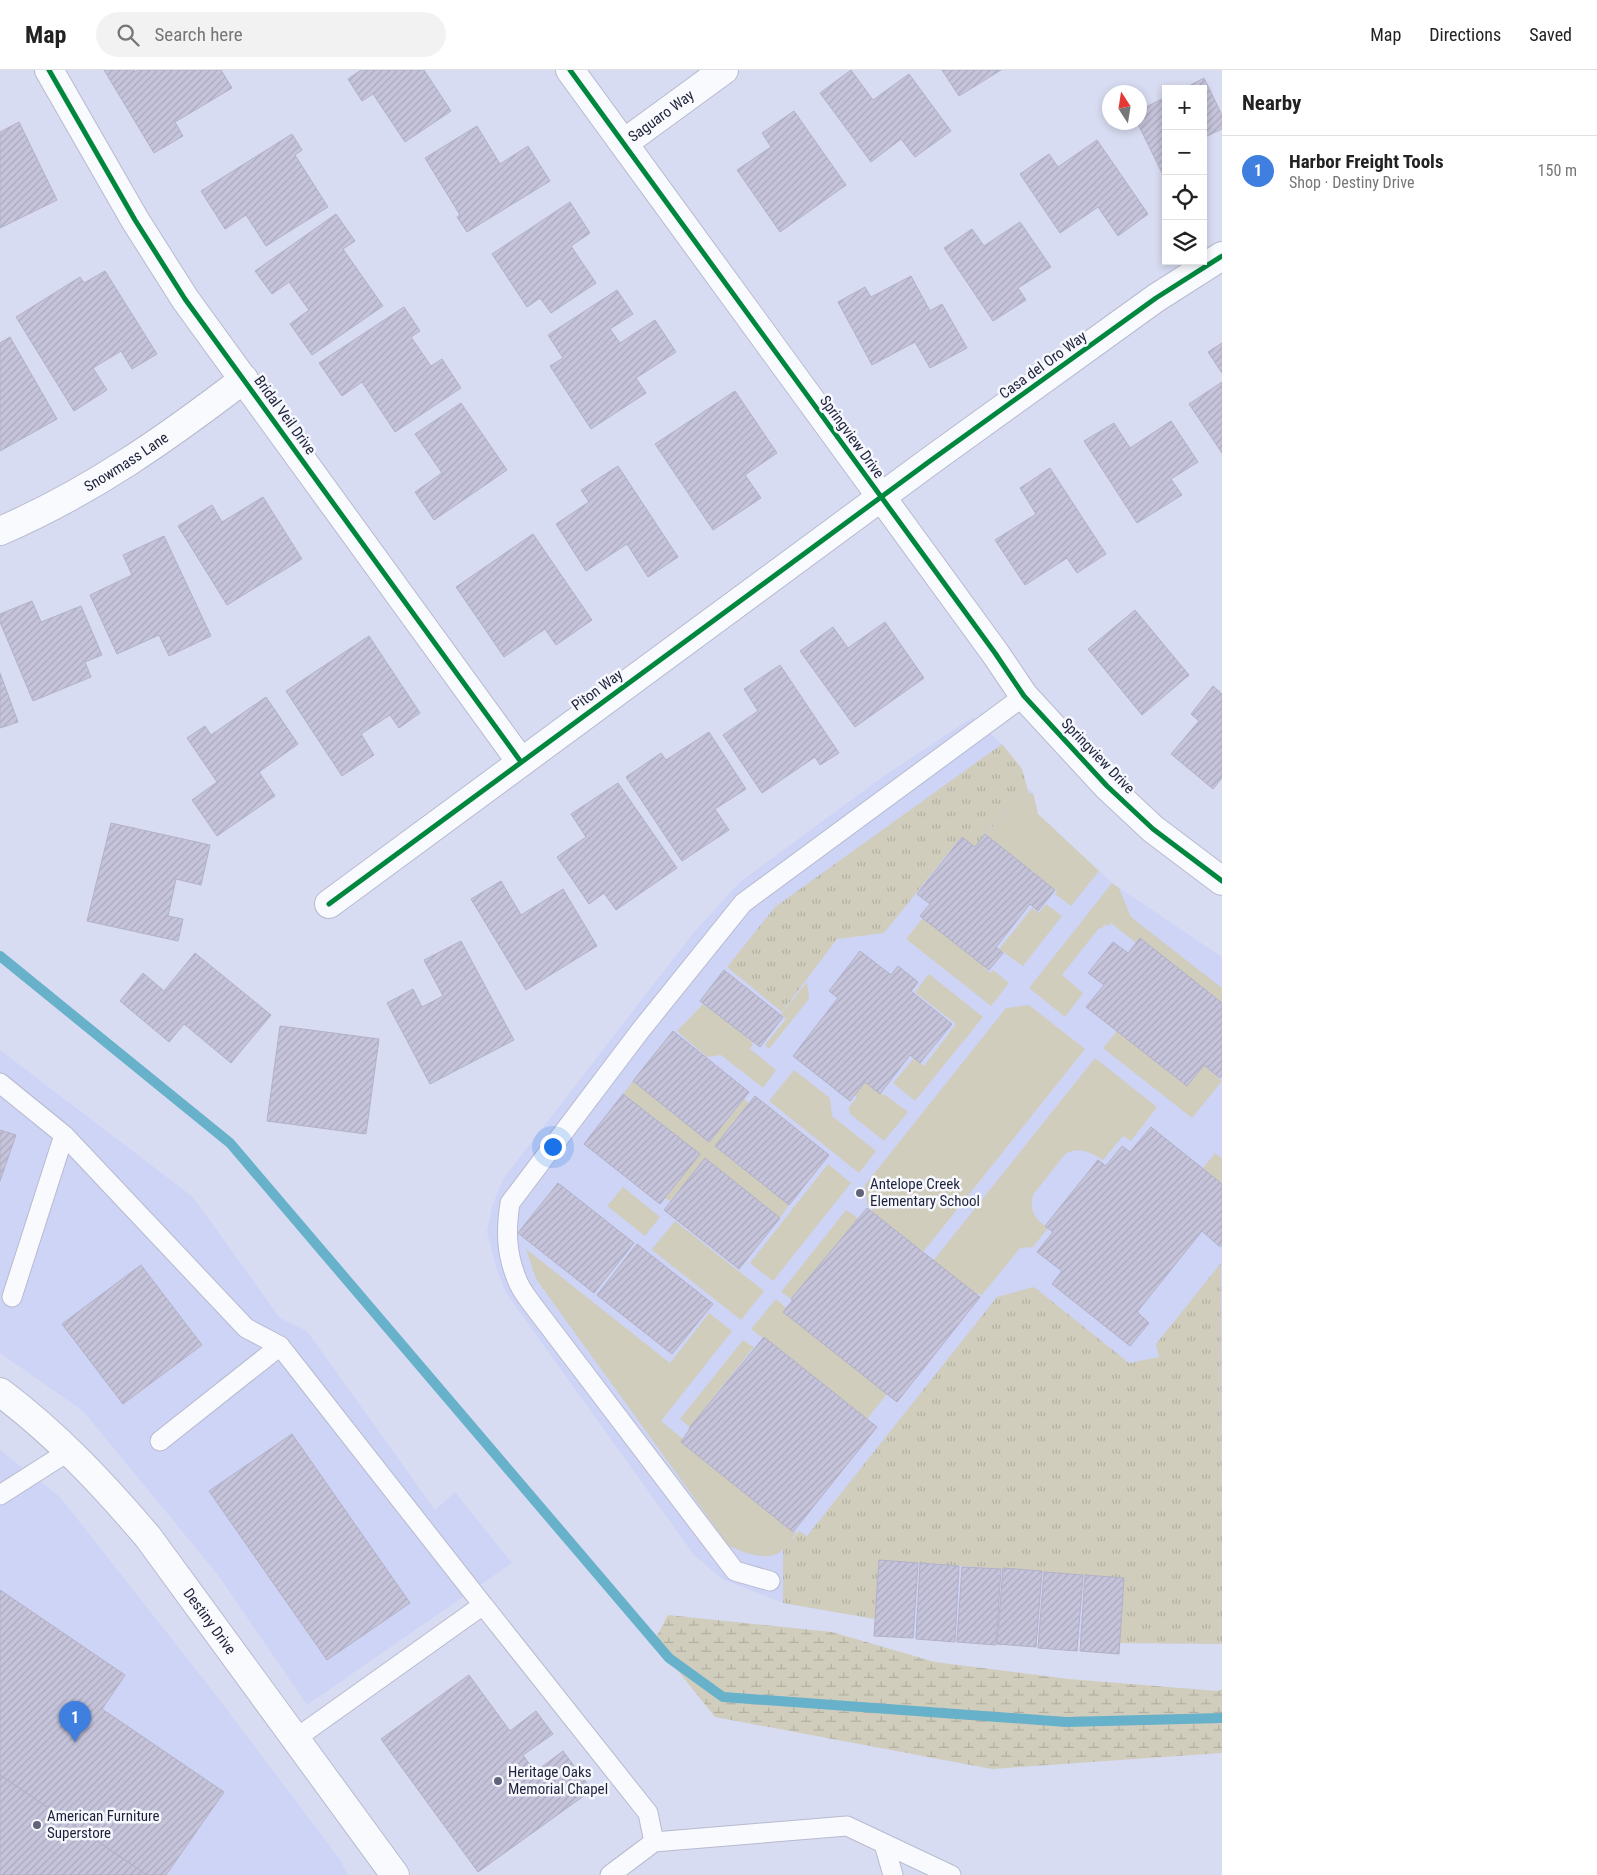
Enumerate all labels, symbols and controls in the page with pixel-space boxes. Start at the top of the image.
search box [96,12,446,57]
text: Map [25,21,66,49]
icon: search [114,21,142,49]
text: Search here [154,23,243,46]
text: Map [1370,24,1401,45]
text: Directions [1429,24,1501,45]
text: Saved [1529,24,1572,45]
north arrow [1102,85,1147,130]
map controls [1162,85,1207,265]
button: + [1162,85,1207,130]
street label: Saguaro Way [625,86,697,146]
text: Nearby [1242,91,1301,115]
button: − [1162,130,1207,175]
text: Harbor Freight Tools [1289,150,1444,173]
text: 1 [1254,161,1262,180]
text: 150 m [1538,161,1577,180]
text: Shop · Destiny Drive [1289,173,1415,192]
button: locate [1162,175,1207,220]
button: layers [1162,220,1207,265]
street label: Casa del Oro Way [996,327,1090,403]
street label: Bridal Veil Drive [250,372,320,458]
street label: Springview Drive [816,392,888,482]
street label: Snowmass Lane [81,428,172,496]
street label: Piton Way [568,665,626,715]
street label: Springview Drive [1058,715,1138,797]
your location [540,1134,566,1160]
place label: Antelope Creek Elementary School [870,1175,980,1210]
marker: Antelope Creek Elementary School [854,1187,866,1199]
street label: Destiny Drive [180,1585,240,1658]
pin: 1 [59,1701,91,1742]
place label: Heritage Oaks Memorial Chapel [508,1763,608,1798]
marker: Heritage Oaks Memorial Chapel [492,1775,504,1787]
place label: American Furniture Superstore [47,1807,160,1842]
marker: American Furniture Superstore [31,1819,43,1831]

